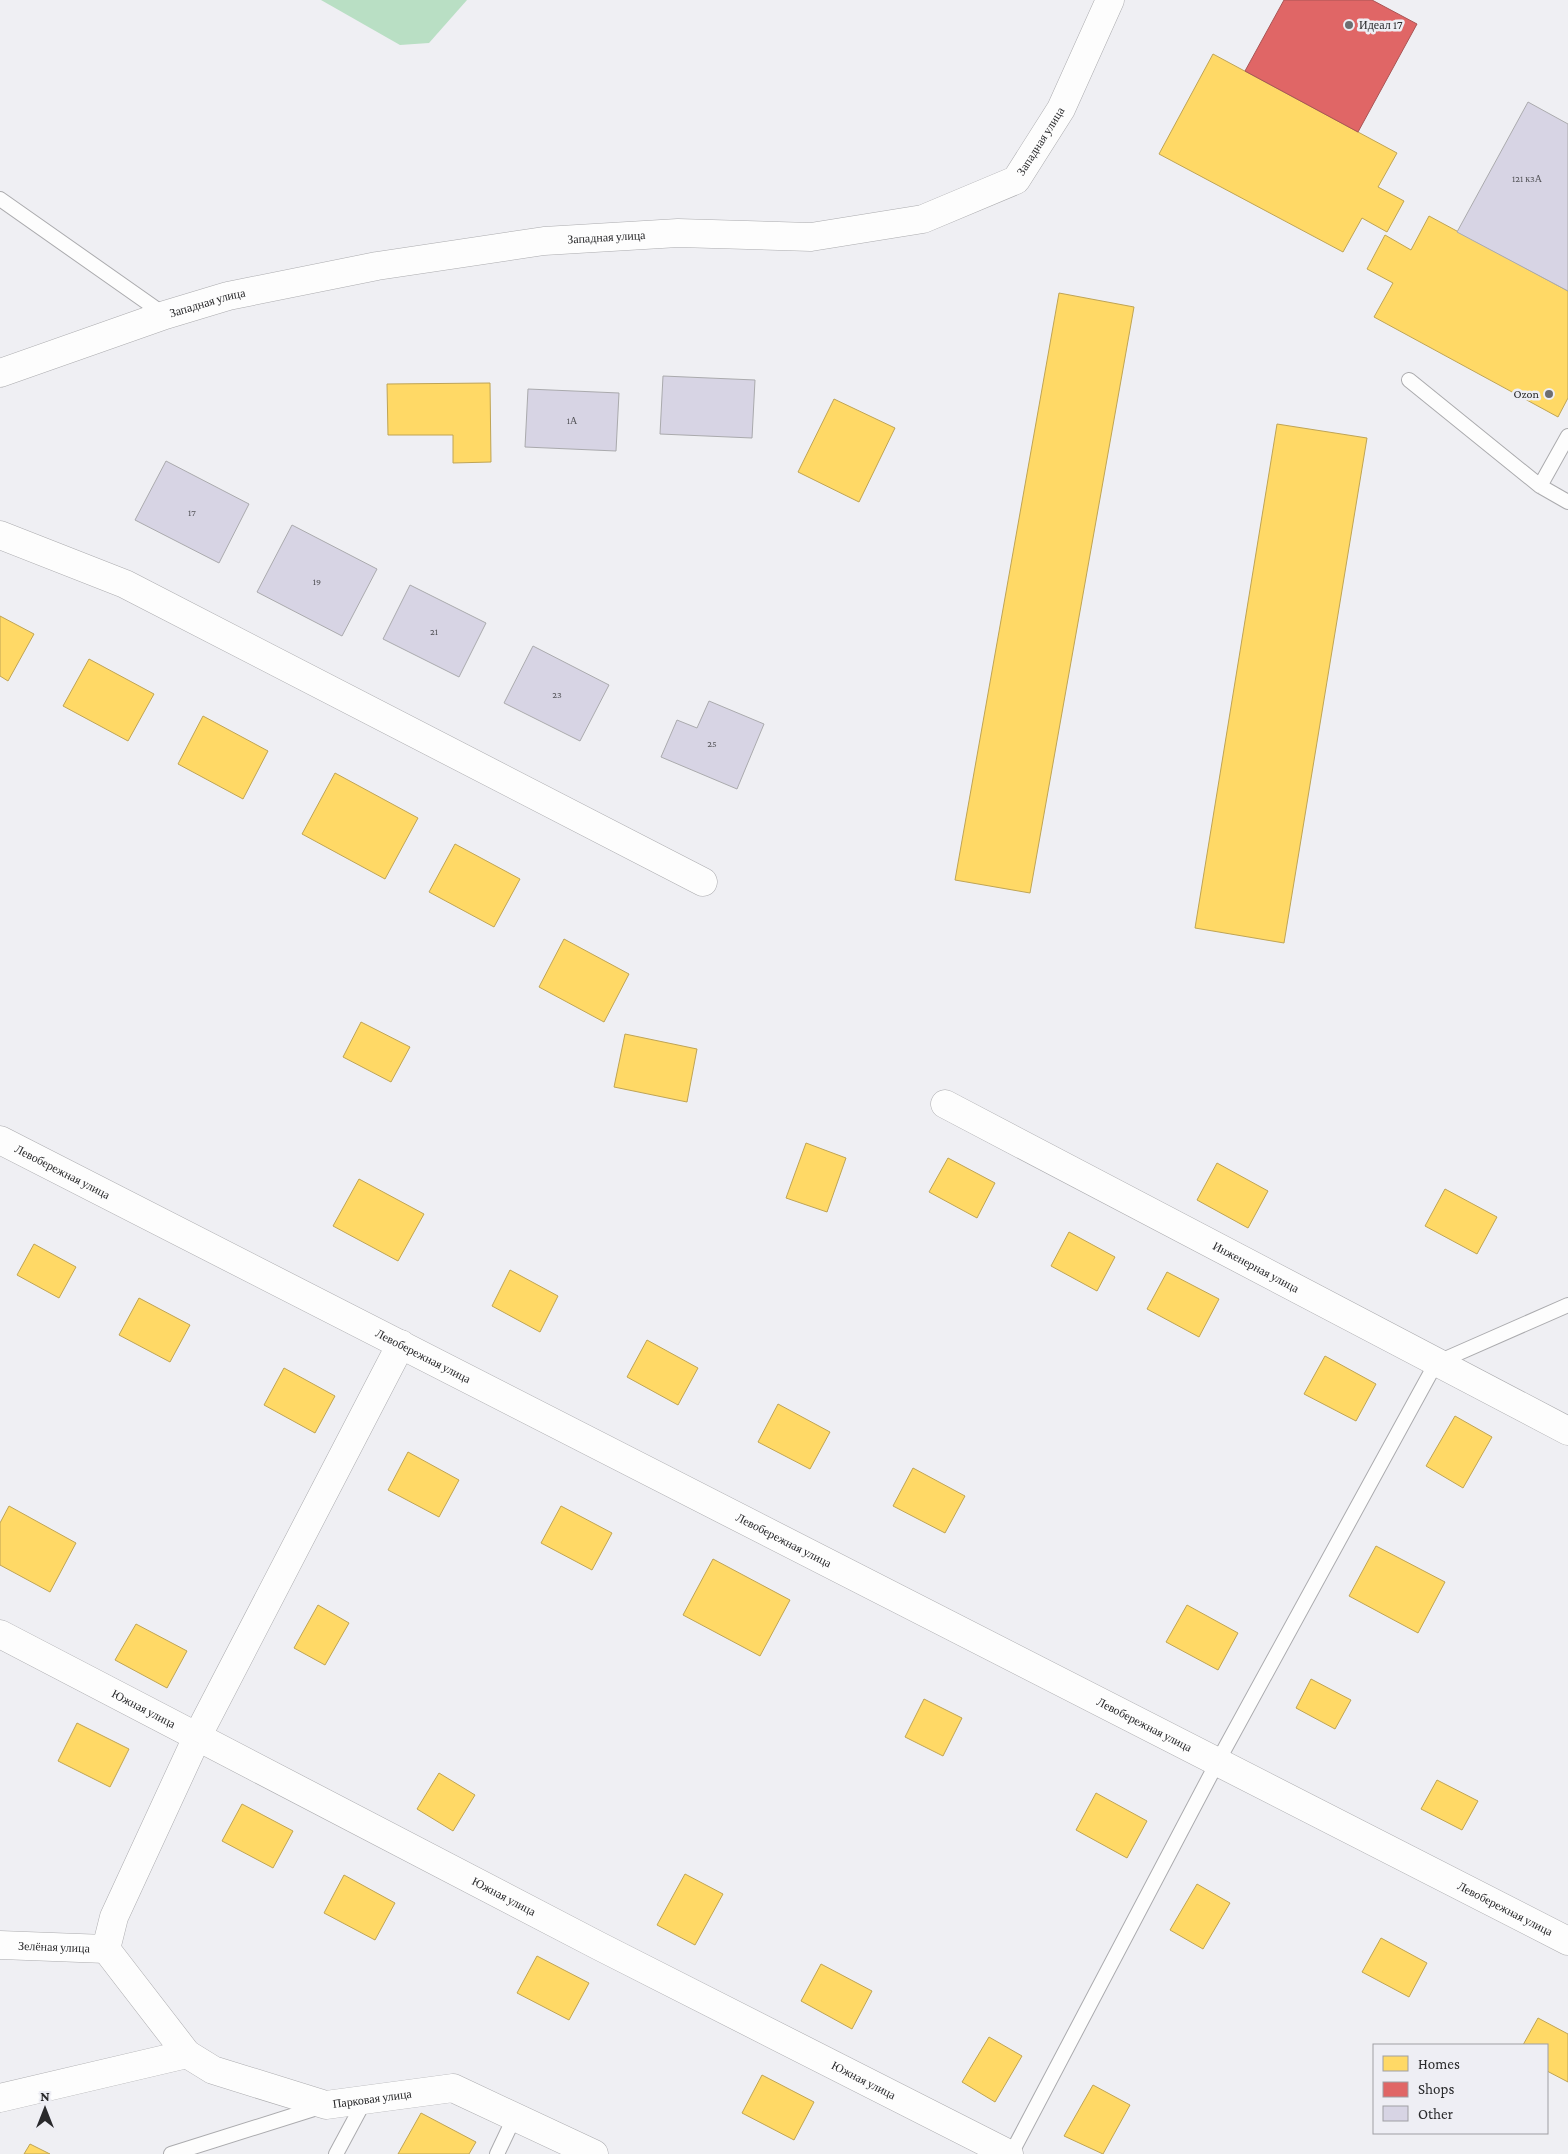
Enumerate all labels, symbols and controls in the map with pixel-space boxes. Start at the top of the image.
place label: Идеал 17 [1359,18,1403,32]
marker: Идеал 17 [1343,19,1355,31]
street label: Западная улица [1014,104,1068,178]
house number: 121 к3А [1512,173,1543,184]
street label: Западная улица [567,228,646,247]
street label: Западная улица [168,286,247,320]
place label: Ozon [1513,387,1540,401]
marker: Ozon [1543,388,1555,400]
house number: 1А [567,415,578,426]
house number: 17 [188,507,196,518]
house number: 19 [313,576,321,587]
house number: 21 [430,626,438,637]
house number: 23 [552,689,562,700]
house number: 25 [707,738,717,749]
street label: Левобережная улица [12,1142,113,1202]
street label: Инженерная улица [1210,1239,1302,1296]
street label: Левобережная улица [373,1326,474,1387]
street label: Левобережная улица [734,1510,834,1571]
street label: Южная улица [109,1686,179,1732]
street label: Левобережная улица [1094,1694,1195,1755]
street label: Южная улица [469,1874,539,1919]
street label: Левобережная улица [1455,1879,1556,1939]
street label: Зелёная улица [18,1939,91,1955]
legend [1373,2044,1548,2134]
text: Homes [1418,2056,1460,2072]
street label: Южная улица [829,2058,898,2103]
text: Shops [1418,2081,1454,2098]
north arrow [20,2084,70,2134]
street label: Парковая улица [332,2087,413,2111]
text: N [40,2088,50,2104]
text: Other [1418,2106,1454,2122]

